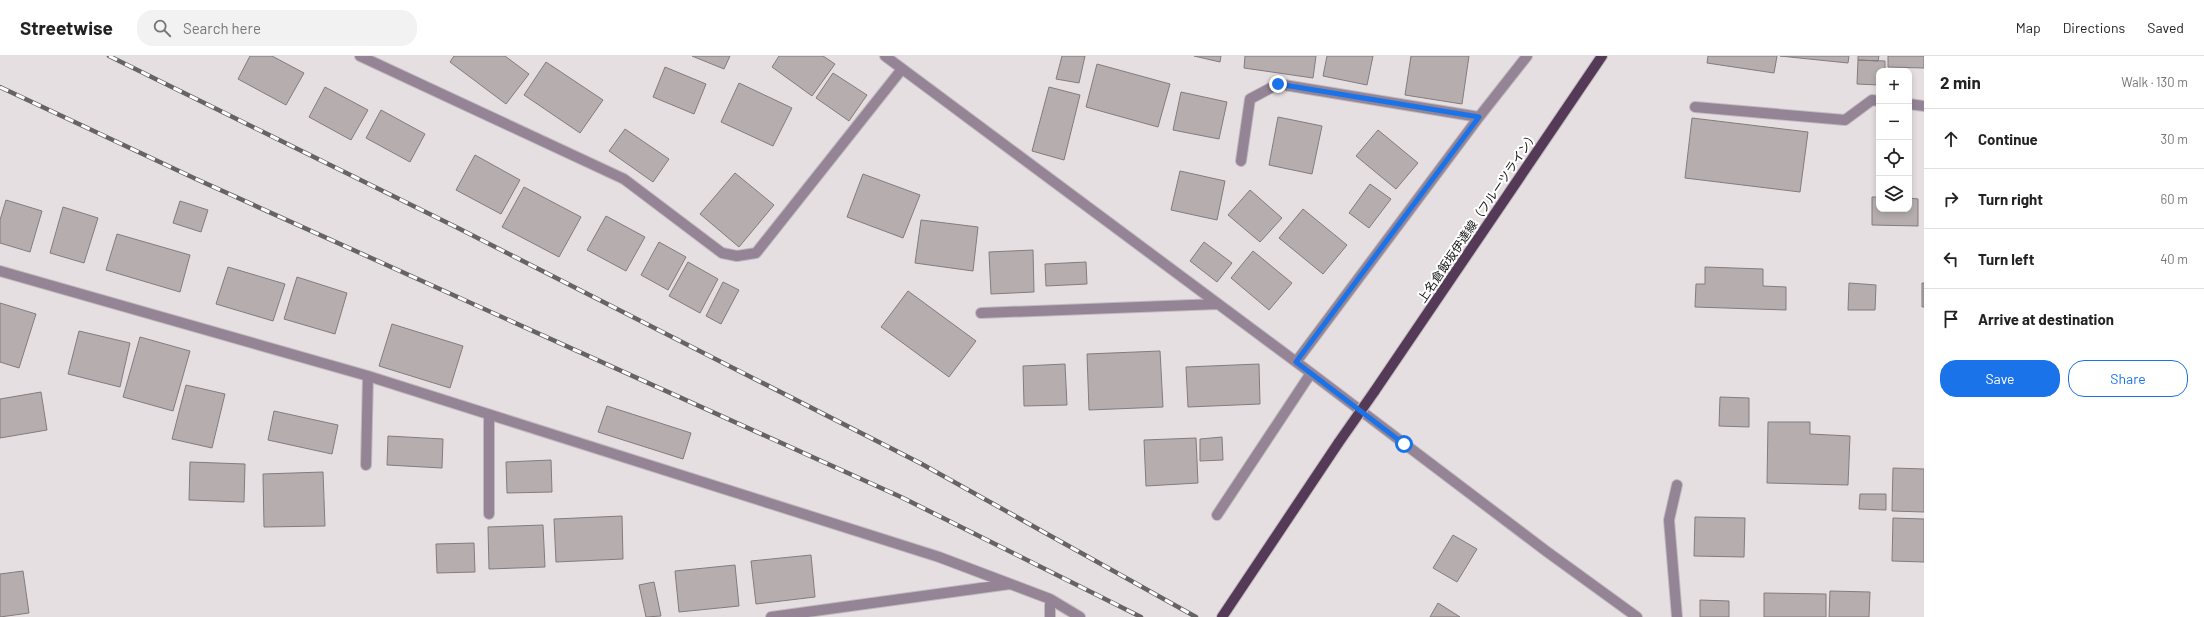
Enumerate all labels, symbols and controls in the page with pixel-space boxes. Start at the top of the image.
search box [137,10,417,46]
text: Streetwise [20,16,113,39]
icon: search [151,17,173,39]
text: Search here [183,19,261,37]
text: Map [2016,19,2041,36]
text: Directions [2063,19,2125,36]
text: Saved [2147,19,2184,36]
map controls [1876,68,1912,212]
button: + [1876,68,1912,104]
text: 2 min [1940,72,1981,92]
text: Walk · 130 m [2121,74,2188,90]
route end [1269,75,1287,93]
button: − [1876,104,1912,140]
street label: 上名倉飯坂伊達線（フルーツライン） [1414,128,1540,305]
icon: ahead [1940,128,1962,150]
text: Continue [1978,130,2038,148]
text: 30 m [2161,131,2188,147]
button: locate [1876,140,1912,176]
button: layers [1876,176,1912,212]
icon: right [1940,188,1962,210]
text: Turn right [1978,190,2043,208]
text: 60 m [2161,191,2188,207]
icon: left [1940,248,1962,270]
text: Turn left [1978,250,2034,268]
text: 40 m [2160,251,2188,267]
icon: arrive [1940,308,1962,330]
text: Arrive at destination [1978,310,2114,328]
button: Save [1940,360,2060,397]
button: Share [2068,360,2188,397]
route start [1395,435,1413,453]

